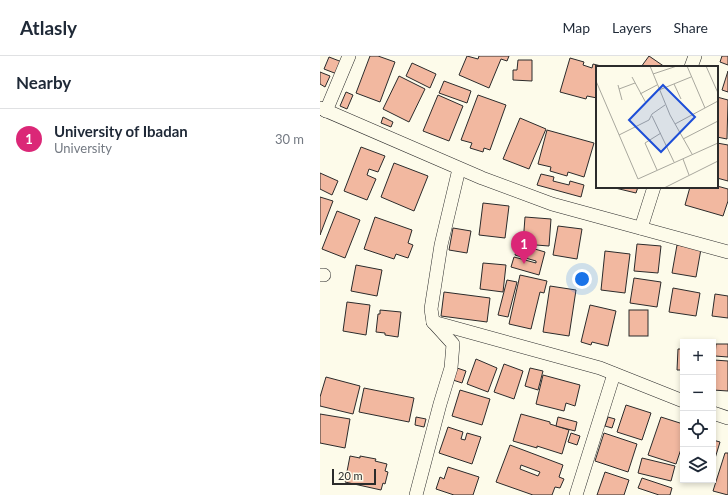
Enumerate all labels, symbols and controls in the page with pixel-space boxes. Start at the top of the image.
text: Atlasly [20,16,77,39]
text: Map [562,19,590,36]
text: Layers [612,19,652,36]
text: Share [674,19,708,36]
inset map [596,66,718,188]
text: Nearby [16,72,71,93]
text: University of Ibadan [54,122,188,140]
text: 1 [25,131,33,147]
text: 30 m [275,131,304,147]
text: University [54,140,112,156]
pin: 1 [511,231,537,264]
your location [572,269,592,289]
map controls [680,339,716,483]
button: + [680,339,716,375]
button: − [680,375,716,411]
button: locate [680,411,716,447]
button: layers [680,447,716,483]
scale bar [332,467,376,486]
text: 20 m [338,469,363,482]

